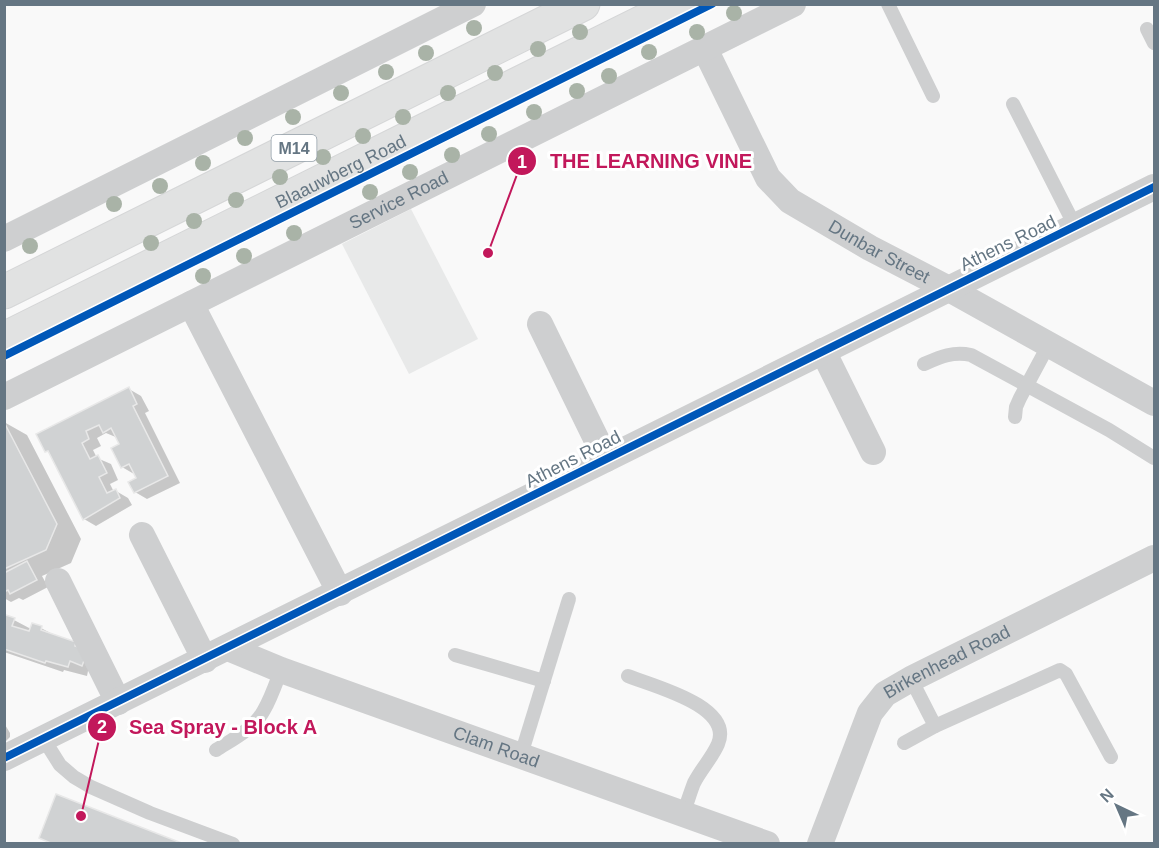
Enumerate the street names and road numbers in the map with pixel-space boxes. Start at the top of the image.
street label: Blaauwberg Road [272,131,409,213]
road number: M14 [272,135,316,161]
street label: Service Road [346,167,452,233]
street label: Athens Road [957,211,1059,275]
street label: Dunbar Street [825,216,933,287]
street label: Athens Road [522,426,624,492]
street label: Birkenhead Road [880,621,1013,703]
street label: Clam Road [450,722,542,772]

